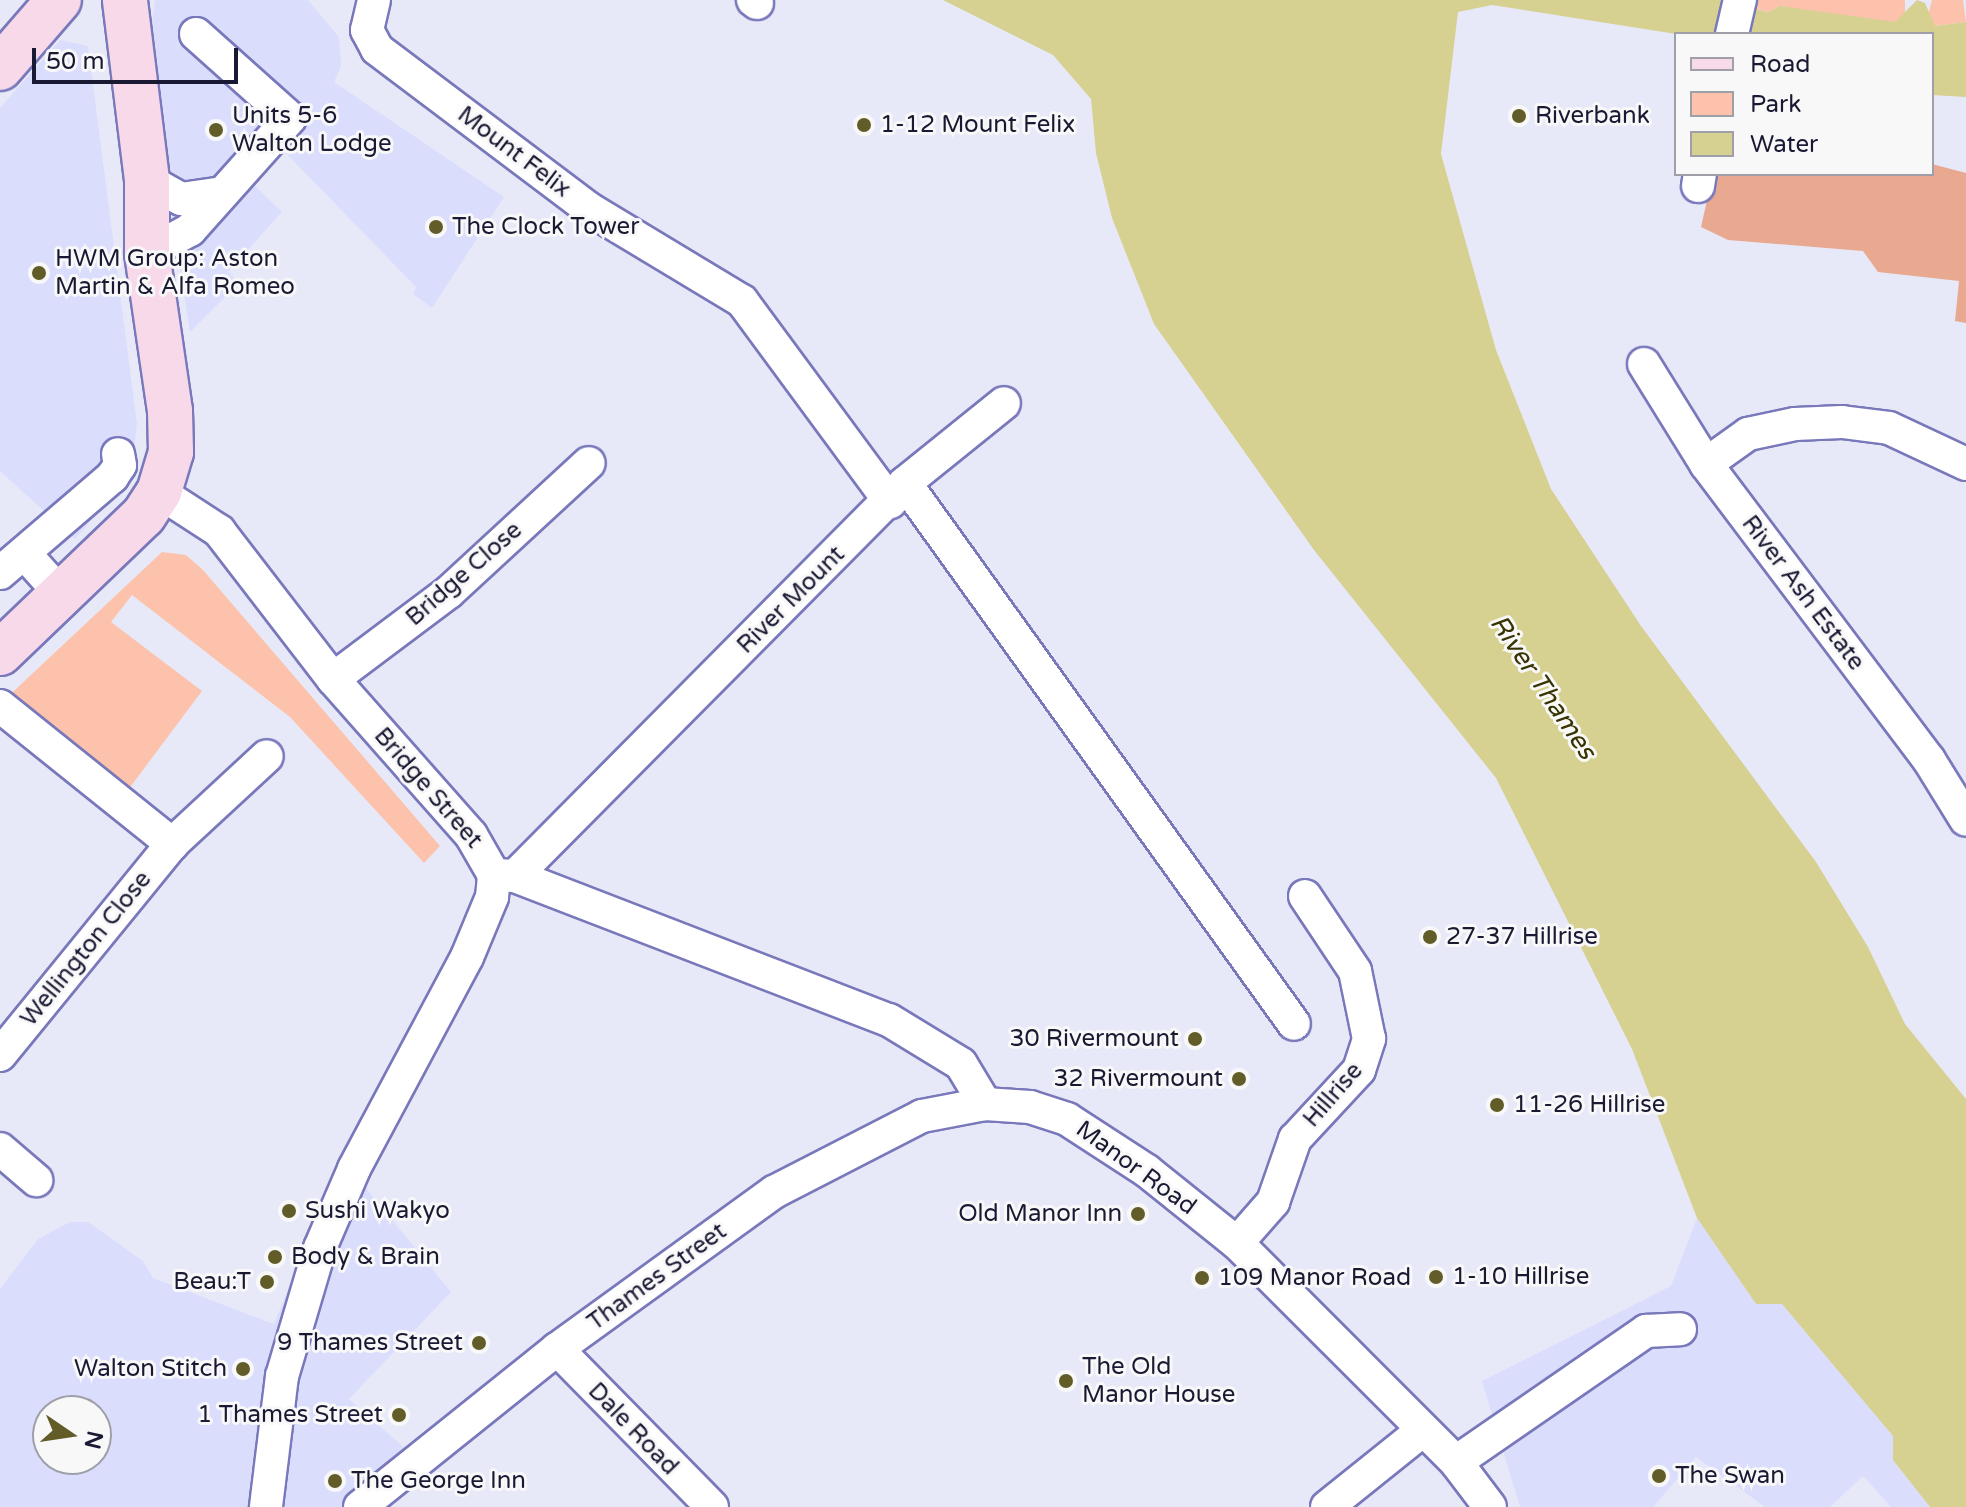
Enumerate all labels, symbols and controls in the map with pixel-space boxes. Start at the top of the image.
scale bar [36,32,242,82]
legend [1674,32,1934,176]
text: 50 m [46,47,104,76]
text: Road [1750,50,1810,79]
text: Park [1750,90,1801,119]
street label: Mount Felix [452,100,576,204]
place label: Units 5-6 Walton Lodge [232,102,392,158]
place label: Riverbank [1535,102,1650,130]
marker: Riverbank [1510,107,1528,125]
place label: 1-12 Mount Felix [880,111,1075,139]
marker: 1-12 Mount Felix [855,116,873,134]
marker: Units 5-6 Walton Lodge [207,121,225,139]
text: Water [1750,130,1818,159]
place label: The Clock Tower [452,213,639,241]
marker: The Clock Tower [427,218,445,236]
place label: HWM Group: Aston Martin & Alfa Romeo [55,245,295,301]
marker: HWM Group: Aston Martin & Alfa Romeo [30,264,48,282]
street label: River Ash Estate [1735,510,1871,676]
street label: Bridge Close [400,516,528,632]
street label: River Mount [731,540,851,660]
water label: River Thames [1483,609,1603,765]
street label: Bridge Street [368,722,488,854]
street label: Wellington Close [15,866,157,1032]
place label: 27-37 Hillrise [1446,923,1598,951]
marker: 27-37 Hillrise [1421,928,1439,946]
place label: 30 Rivermount [1009,1025,1179,1053]
marker: 30 Rivermount [1186,1030,1204,1048]
street label: Hillrise [1297,1057,1369,1133]
place label: 32 Rivermount [1053,1065,1223,1093]
marker: 32 Rivermount [1230,1070,1248,1088]
place label: 11-26 Hillrise [1513,1091,1665,1119]
marker: 11-26 Hillrise [1488,1096,1506,1114]
street label: Manor Road [1070,1115,1202,1221]
place label: Sushi Wakyo [305,1197,450,1225]
place label: Old Manor Inn [958,1200,1122,1228]
marker: Sushi Wakyo [280,1202,298,1220]
marker: Old Manor Inn [1129,1205,1147,1223]
street label: Thames Street [582,1217,732,1337]
place label: Body & Brain [291,1243,440,1271]
marker: Body & Brain [266,1248,284,1266]
place label: 1-10 Hillrise [1452,1263,1589,1291]
place label: 109 Manor Road [1218,1264,1411,1292]
place label: Beau:T [173,1268,251,1296]
marker: 1-10 Hillrise [1427,1268,1445,1286]
marker: 109 Manor Road [1193,1269,1211,1287]
marker: Beau:T [258,1273,276,1291]
place label: 9 Thames Street [277,1329,463,1357]
marker: 9 Thames Street [470,1334,488,1352]
place label: The Old Manor House [1082,1353,1235,1409]
place label: Walton Stitch [74,1355,227,1383]
marker: Walton Stitch [234,1360,252,1378]
marker: The Old Manor House [1057,1372,1075,1390]
street label: Dale Road [582,1377,684,1481]
north arrow [32,1395,112,1475]
place label: 1 Thames Street [197,1401,383,1429]
marker: 1 Thames Street [390,1406,408,1424]
text: N [79,1428,108,1451]
place label: The Swan [1675,1462,1785,1490]
place label: The George Inn [351,1467,526,1495]
marker: The Swan [1650,1467,1668,1485]
marker: The George Inn [326,1472,344,1490]

